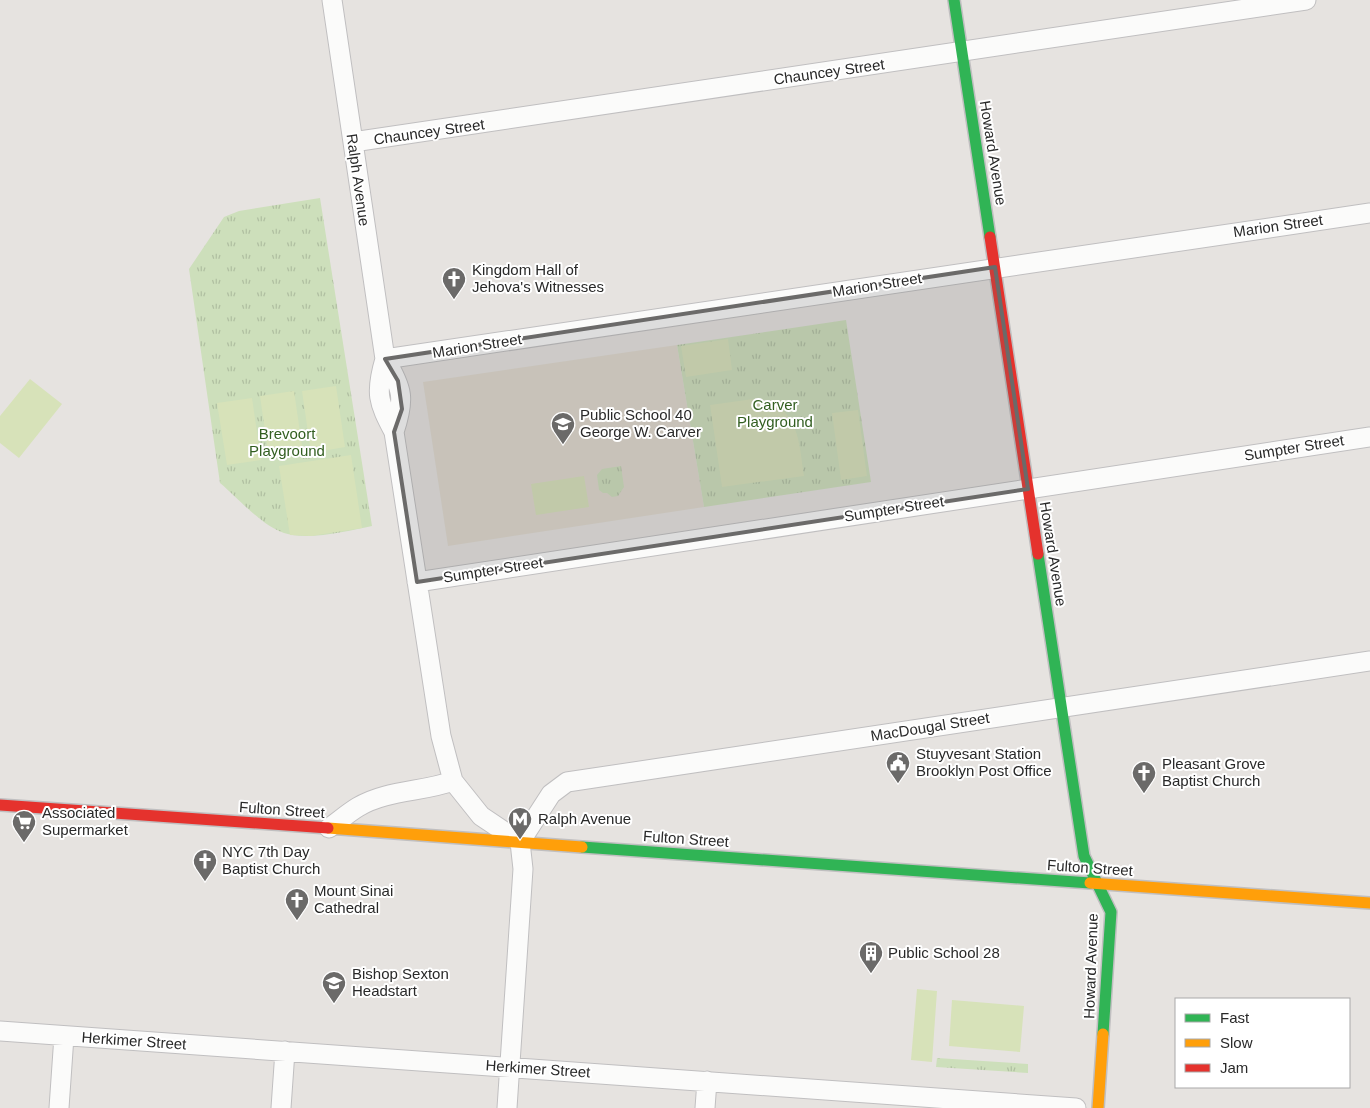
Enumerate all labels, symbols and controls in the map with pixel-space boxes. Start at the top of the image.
street label: Chauncey Street [772,55,886,88]
street label: Howard Avenue [977,99,1010,206]
street label: Chauncey Street [372,115,486,148]
street label: Ralph Avenue [344,133,373,227]
street label: Marion Street [1232,211,1325,240]
place label: Kingdom Hall of Jehova's Witnesses [472,261,604,295]
church icon: Kingdom Hall of Jehova's Witnesses [441,266,467,300]
street label: Marion Street [831,269,924,300]
street label: Marion Street [431,330,524,361]
park label: Carver Playground [737,396,813,430]
place label: Public School 40 George W. Carver [580,406,701,440]
school or university icon: Public School 40 George W. Carver [550,411,576,445]
park label: Brevoort Playground [249,425,325,459]
street label: Sumpter Street [1243,431,1346,464]
street label: Sumpter Street [843,492,946,525]
street label: Howard Avenue [1037,500,1070,607]
street label: Sumpter Street [442,553,545,586]
street label: MacDougal Street [869,709,991,744]
place label: Stuyvesant Station Brooklyn Post Office [916,745,1052,779]
public building icon: Stuyvesant Station Brooklyn Post Office [885,750,911,784]
place label: Pleasant Grove Baptist Church [1162,755,1265,789]
church icon: Pleasant Grove Baptist Church [1131,760,1157,794]
street label: Fulton Street [239,798,326,821]
place label: Associated Supermarket [42,804,129,838]
metro station icon: Ralph Avenue [507,806,533,840]
supermarket icon: Associated Supermarket [11,809,37,843]
place label: Ralph Avenue [538,810,631,827]
street label: Fulton Street [643,827,730,850]
place label: NYC 7th Day Baptist Church [222,843,320,877]
church icon: NYC 7th Day Baptist Church [192,848,218,882]
street label: Fulton Street [1047,856,1134,879]
place label: Mount Sinai Cathedral [314,882,393,916]
church icon: Mount Sinai Cathedral [284,887,310,921]
street label: Howard Avenue [1080,913,1101,1019]
building icon: Public School 28 [858,940,884,974]
place label: Public School 28 [888,944,1000,961]
place label: Bishop Sexton Headstart [352,965,449,999]
school or university icon: Bishop Sexton Headstart [321,970,347,1004]
legend [1175,998,1350,1088]
text: Fast [1220,1009,1250,1026]
street label: Herkimer Street [81,1028,188,1053]
text: Slow [1220,1034,1253,1051]
street label: Herkimer Street [485,1056,592,1081]
text: Jam [1220,1059,1248,1076]

